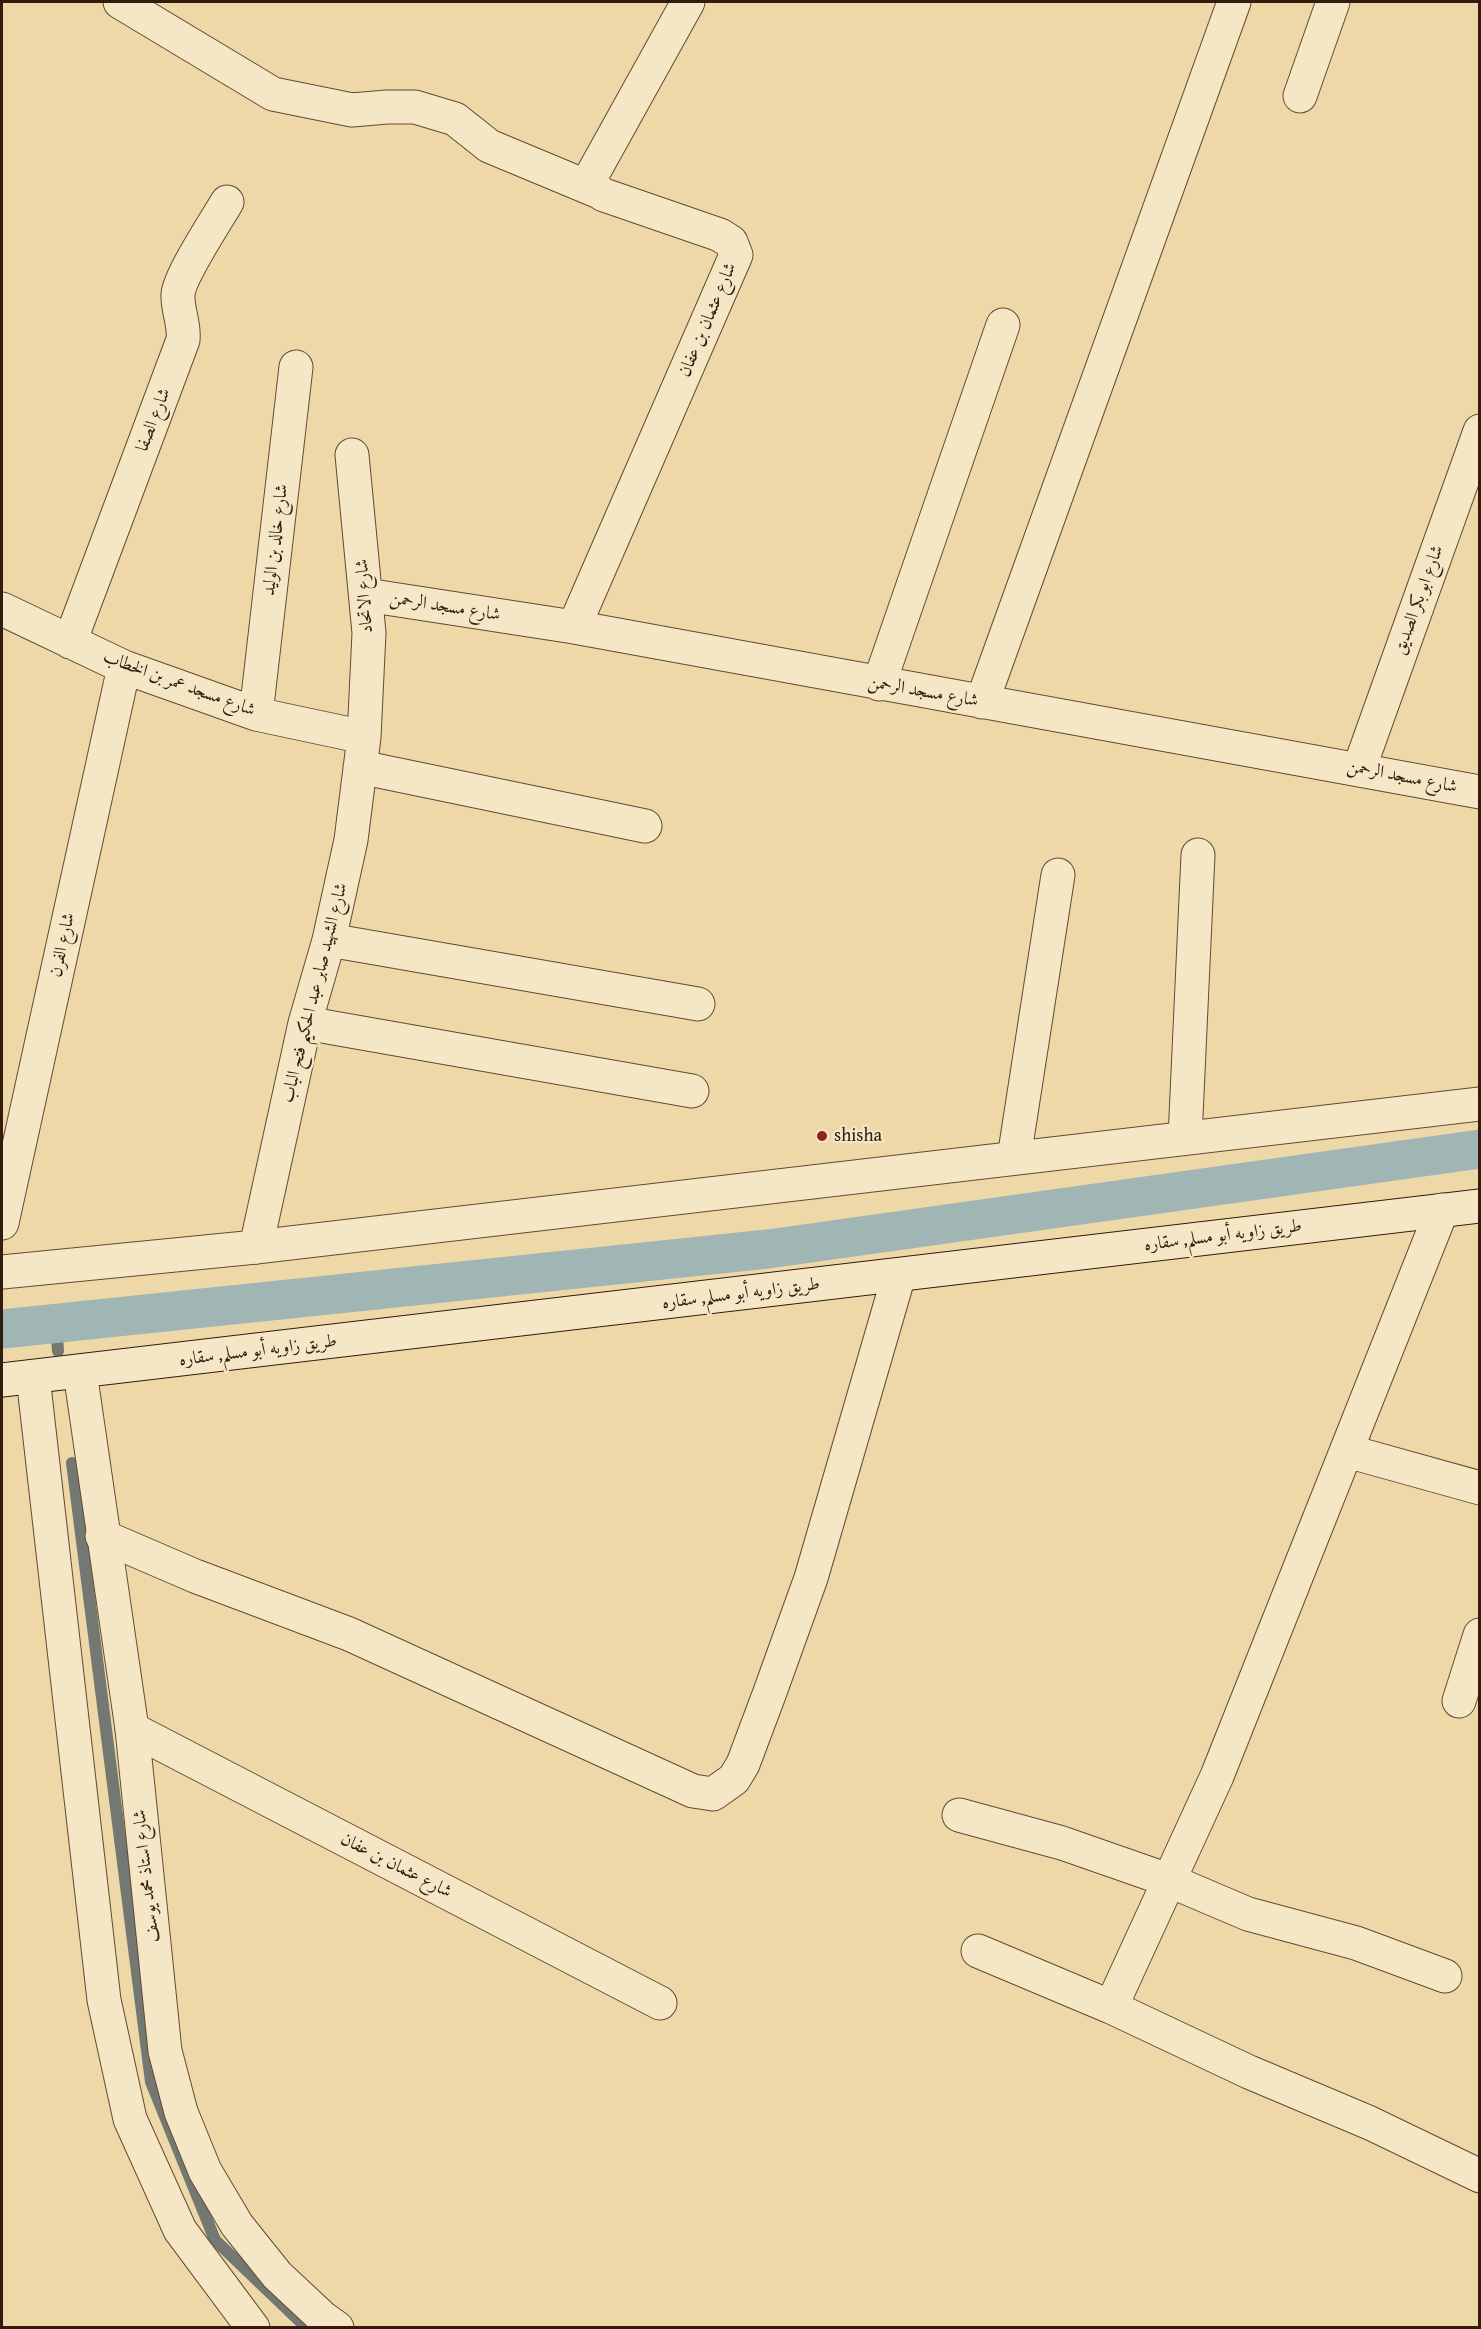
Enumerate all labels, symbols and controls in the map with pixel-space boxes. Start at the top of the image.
street label: شارع عثمان بن عفان [674,260,742,380]
street label: شارع الصفا [132,385,176,455]
street label: شارع خالد بن الوليد [258,483,294,597]
street label: شارع ابو بكر الصديق [1389,542,1449,658]
street label: شارع الاتحاد [352,558,378,634]
street label: شارع مسجد الرحمن [388,588,502,626]
street label: شارع مسجد عمر بن الخطاب [100,646,258,722]
street label: شارع مسجد الرحمن [866,672,980,712]
street label: شارع مسجد الرحمن [1345,756,1459,798]
street label: شارع الشهيد صابر عبد الحكيم فتح الباب [277,881,353,1105]
street label: شارع الفرن [46,911,80,979]
place label: shisha [834,1125,882,1147]
marker: shisha [815,1129,829,1143]
street label: طريق زاويه أبو مسلم, سقاره [1143,1216,1303,1256]
street label: طريق زاويه أبو مسلم, سقاره [661,1274,821,1314]
street label: طريق زاويه أبو مسلم, سقاره [178,1331,338,1371]
street label: شارع استاذ محمد يوسف [129,1809,165,1943]
street label: شارع عثمان بن عفان [337,1829,455,1903]

